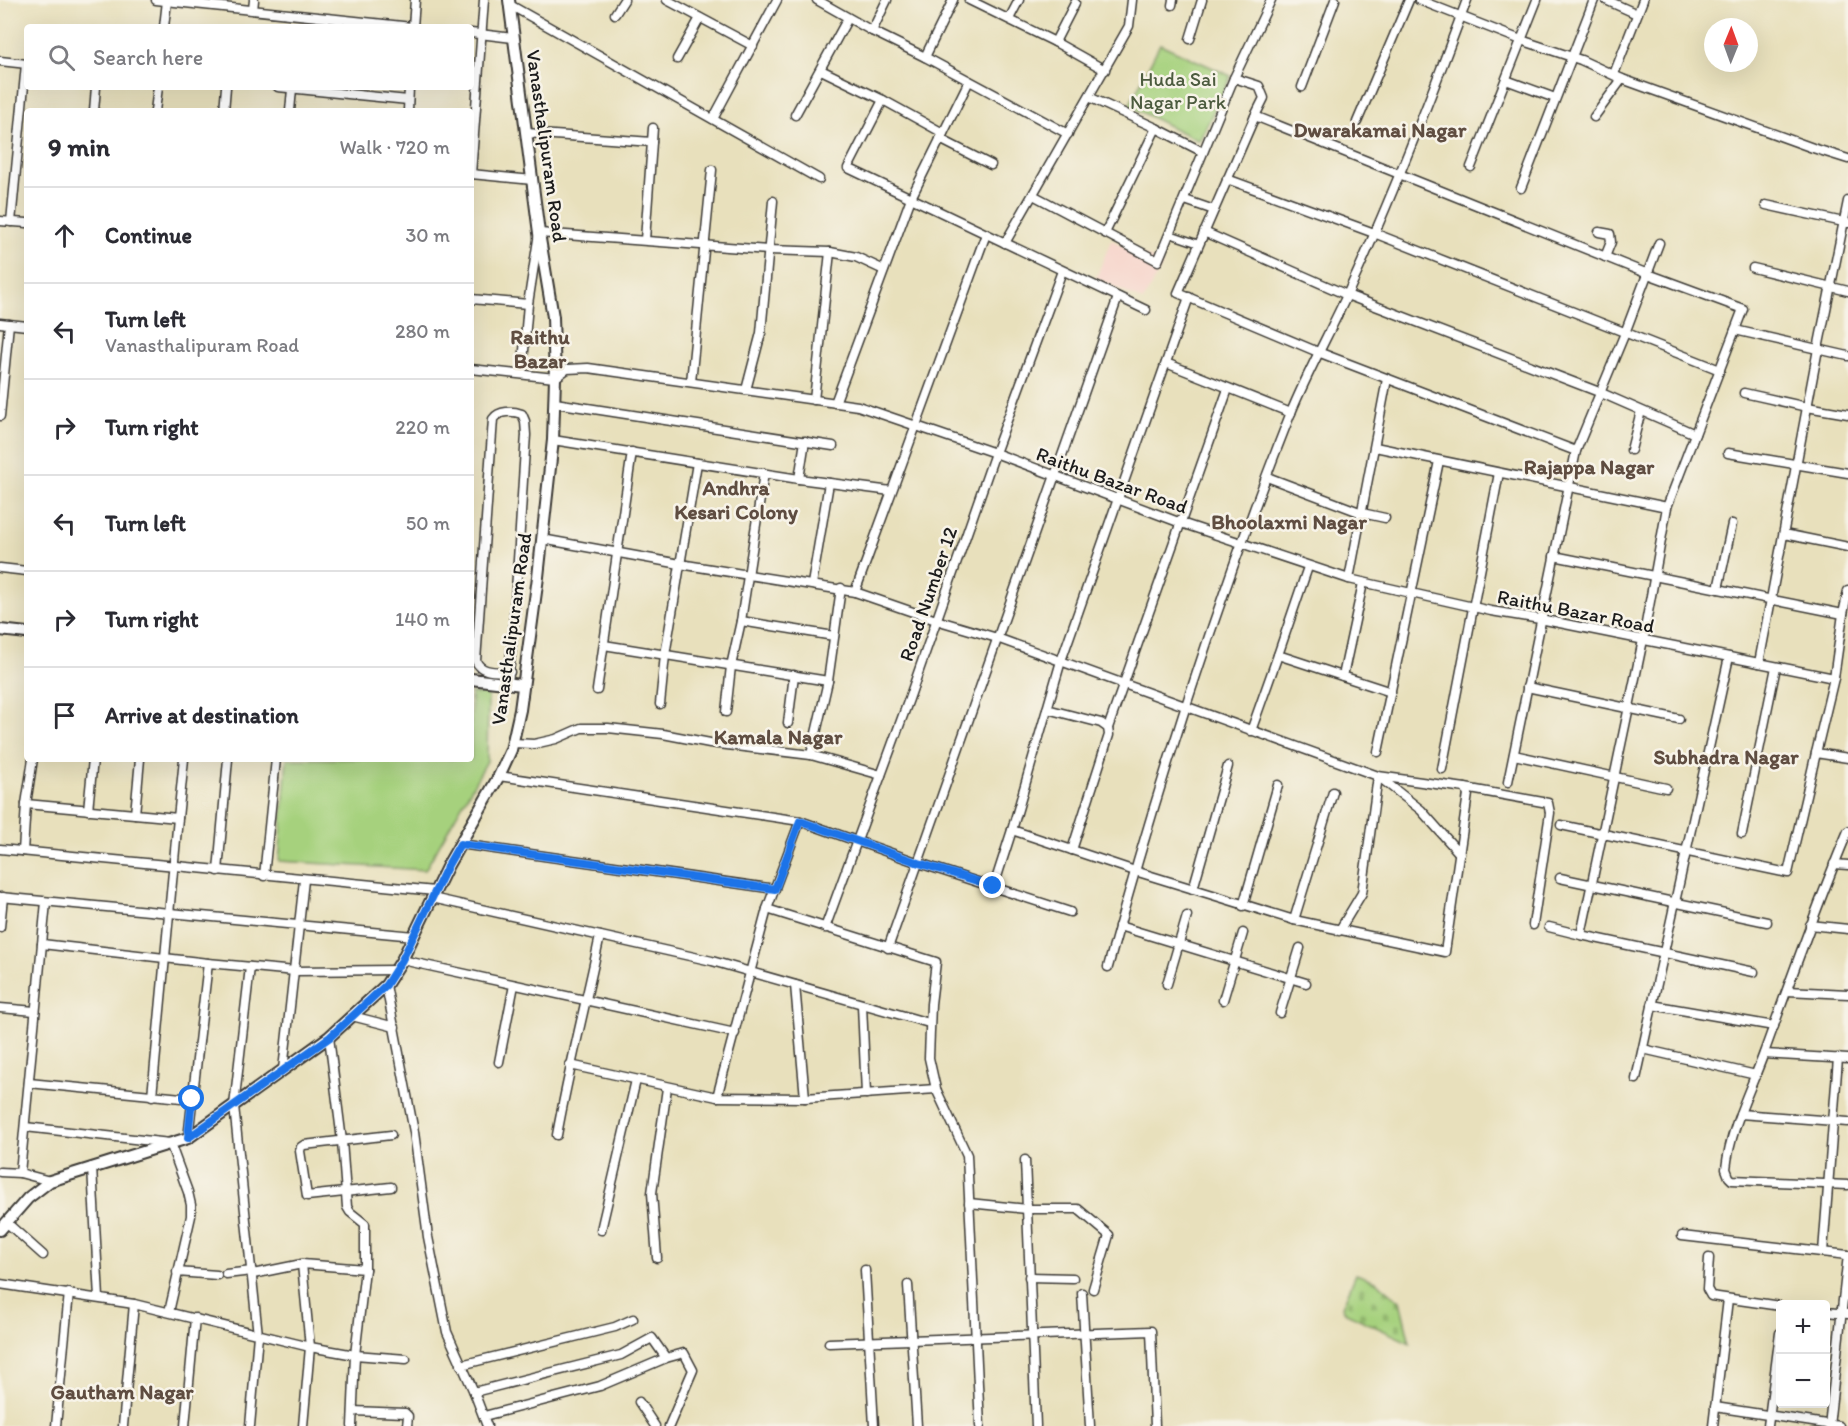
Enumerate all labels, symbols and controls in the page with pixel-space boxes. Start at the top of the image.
north arrow [1704,18,1758,72]
search box [24,24,474,90]
icon: search [45,41,78,74]
text: Search here [93,44,203,71]
street label: Vanasthalipuram Road [522,48,572,244]
park label: Huda Sai Nagar Park [1130,67,1227,114]
district label: Dwarakamai Nagar [1294,117,1467,143]
text: 9 min [48,131,110,163]
text: Walk · 720 m [339,135,450,159]
icon: ahead [48,219,81,252]
text: Continue [105,222,192,249]
text: 30 m [405,223,450,247]
text: Turn left [105,306,186,333]
icon: left [48,315,81,348]
text: 280 m [395,319,450,343]
district label: Raithu Bazar [510,324,570,373]
text: Vanasthalipuram Road [105,333,299,357]
icon: right [48,411,81,444]
text: Turn right [105,414,199,441]
text: 220 m [395,415,450,439]
street label: Raithu Bazar Road [1033,441,1191,519]
district label: Rajappa Nagar [1524,454,1655,480]
district label: Andhra Kesari Colony [674,475,798,525]
icon: left [48,507,81,540]
district label: Bhoolaxmi Nagar [1211,509,1368,535]
text: Turn left [105,510,186,537]
text: 50 m [406,511,450,535]
street label: Road Number 12 [894,523,962,664]
street label: Vanasthalipuram Road [486,531,536,727]
street label: Raithu Bazar Road [1495,584,1657,638]
icon: right [48,603,81,636]
text: Turn right [105,606,199,633]
text: 140 m [395,607,450,631]
icon: arrive [48,699,81,732]
text: Arrive at destination [105,702,299,729]
district label: Kamala Nagar [714,724,843,750]
district label: Subhadra Nagar [1653,744,1799,770]
route end [979,872,1005,898]
route start [178,1085,204,1111]
map controls [1776,1300,1830,1408]
button: + [1776,1300,1830,1354]
button: − [1776,1354,1830,1408]
district label: Gautham Nagar [51,1379,195,1405]

